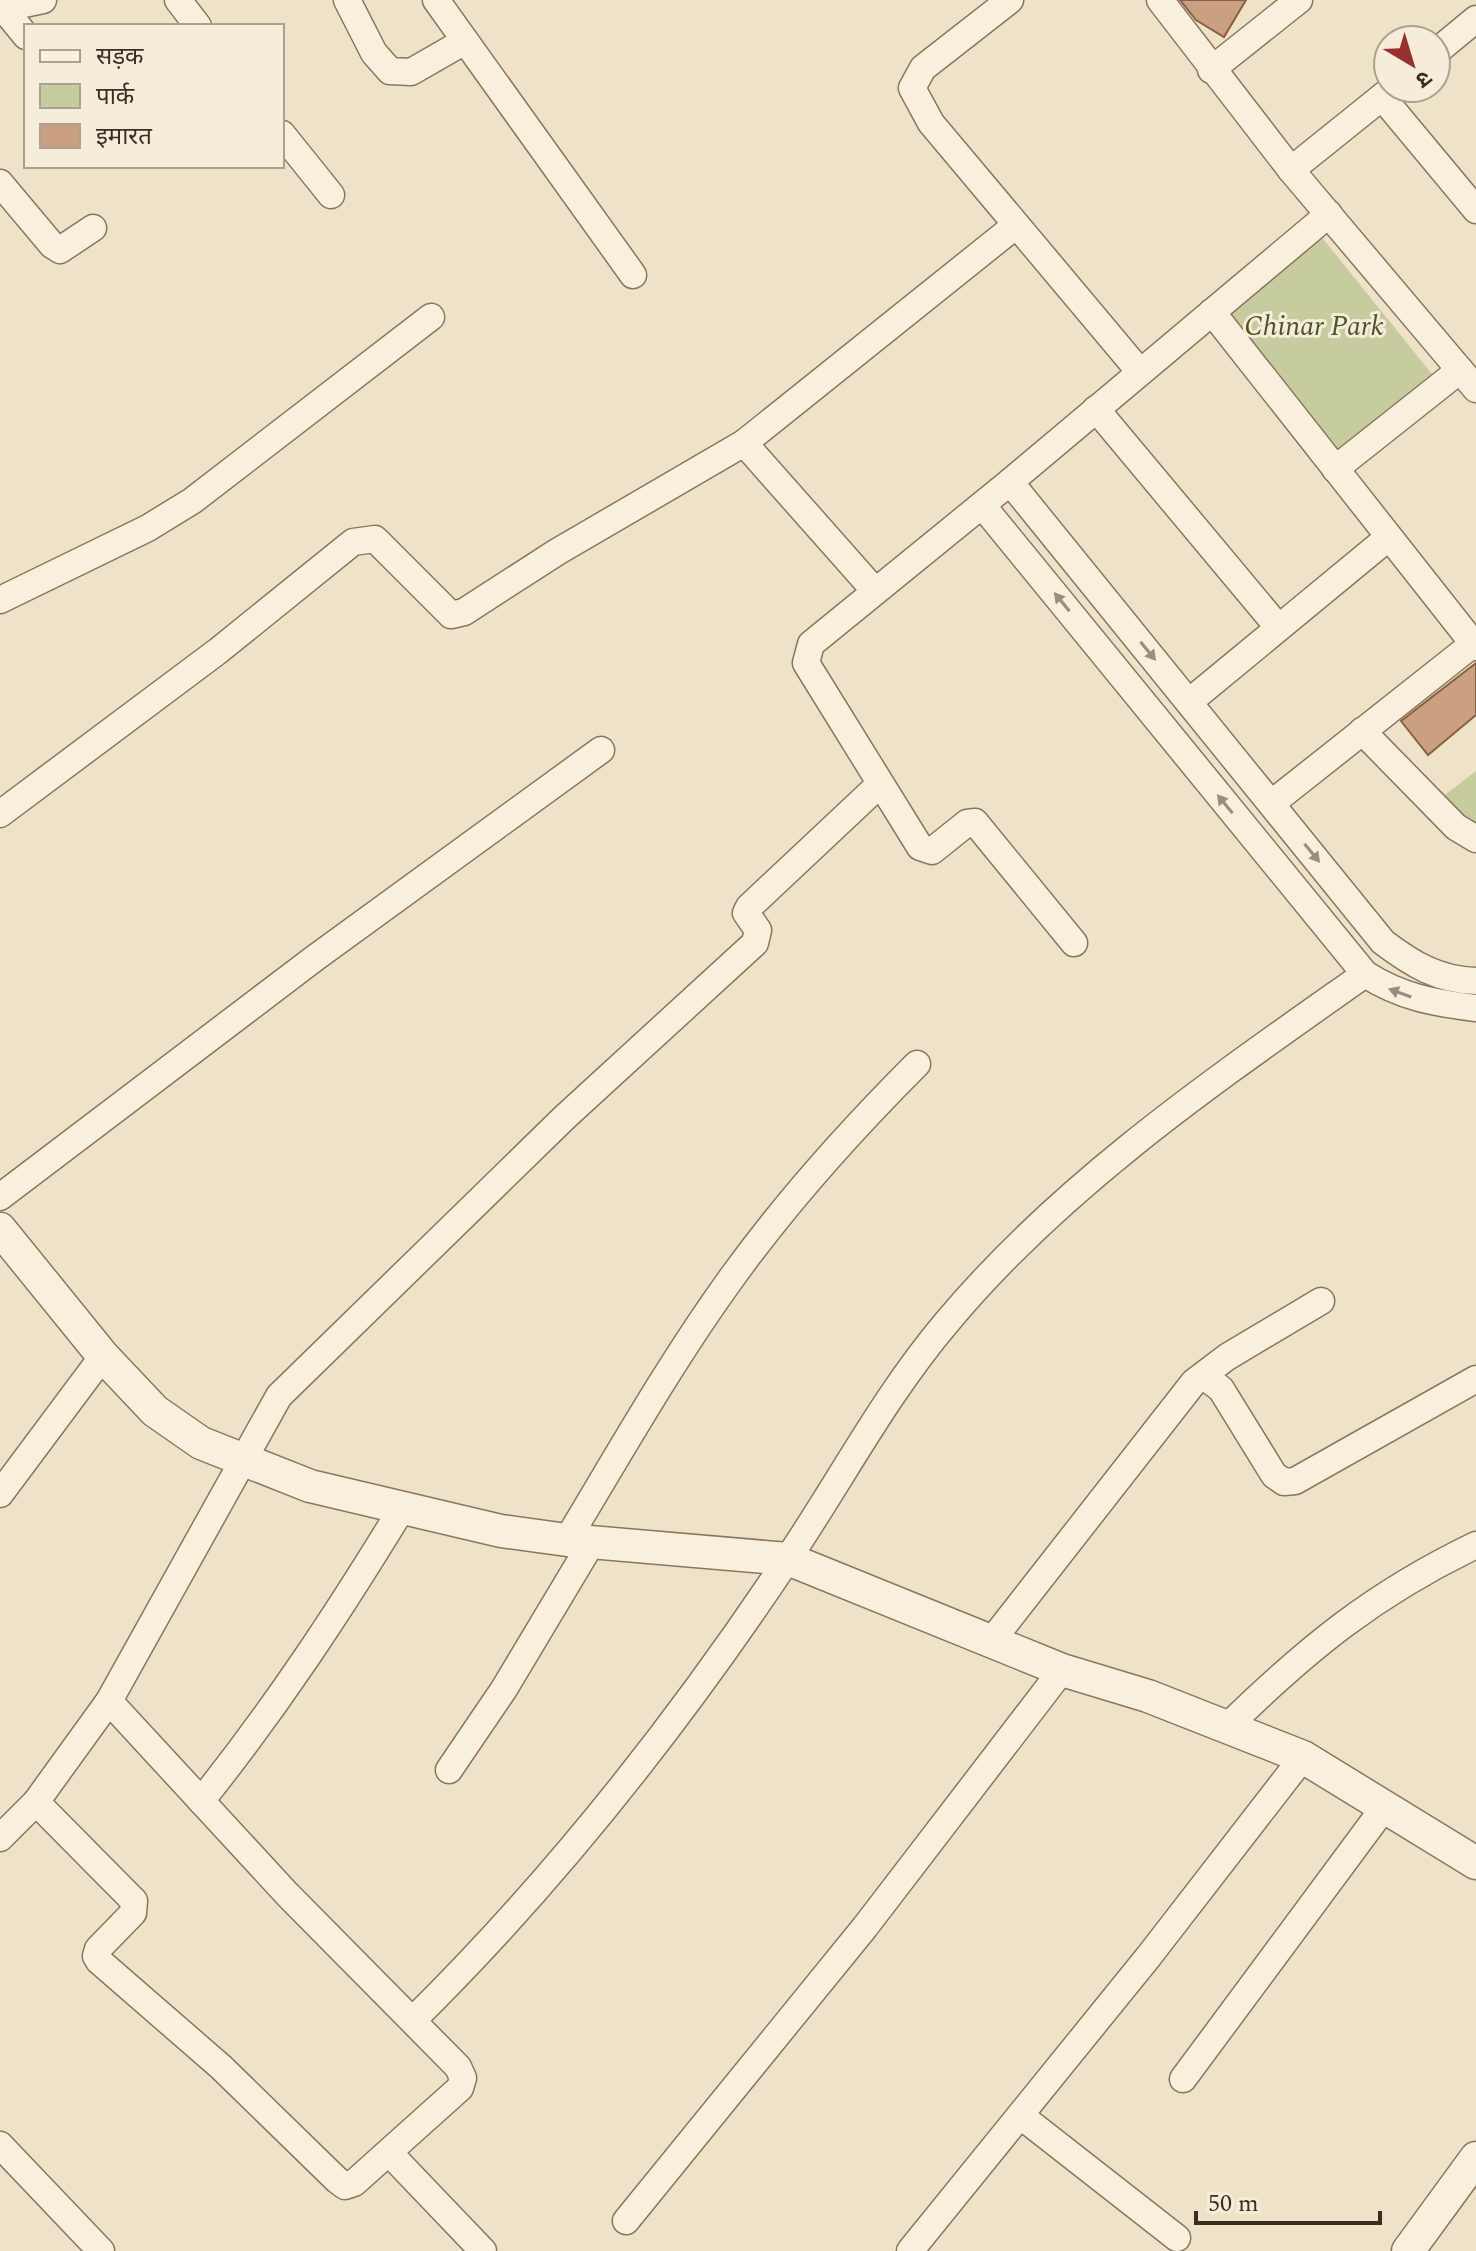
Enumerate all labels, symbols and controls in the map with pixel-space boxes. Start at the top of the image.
legend [24,24,284,168]
north arrow [1372,24,1452,104]
text: सड़क [96,39,144,75]
text: उ [1407,62,1439,96]
text: पार्क [96,79,135,115]
text: इमारत [96,119,153,155]
park label: Chinar Park [1244,305,1384,348]
one-way arrow [1053,592,1070,613]
one-way arrow [1139,641,1156,661]
one-way arrow [1217,795,1234,815]
one-way arrow [1303,843,1320,863]
one-way arrow [1388,986,1412,999]
scale bar [1196,2175,1380,2225]
text: 50 m [1208,2186,1259,2222]

